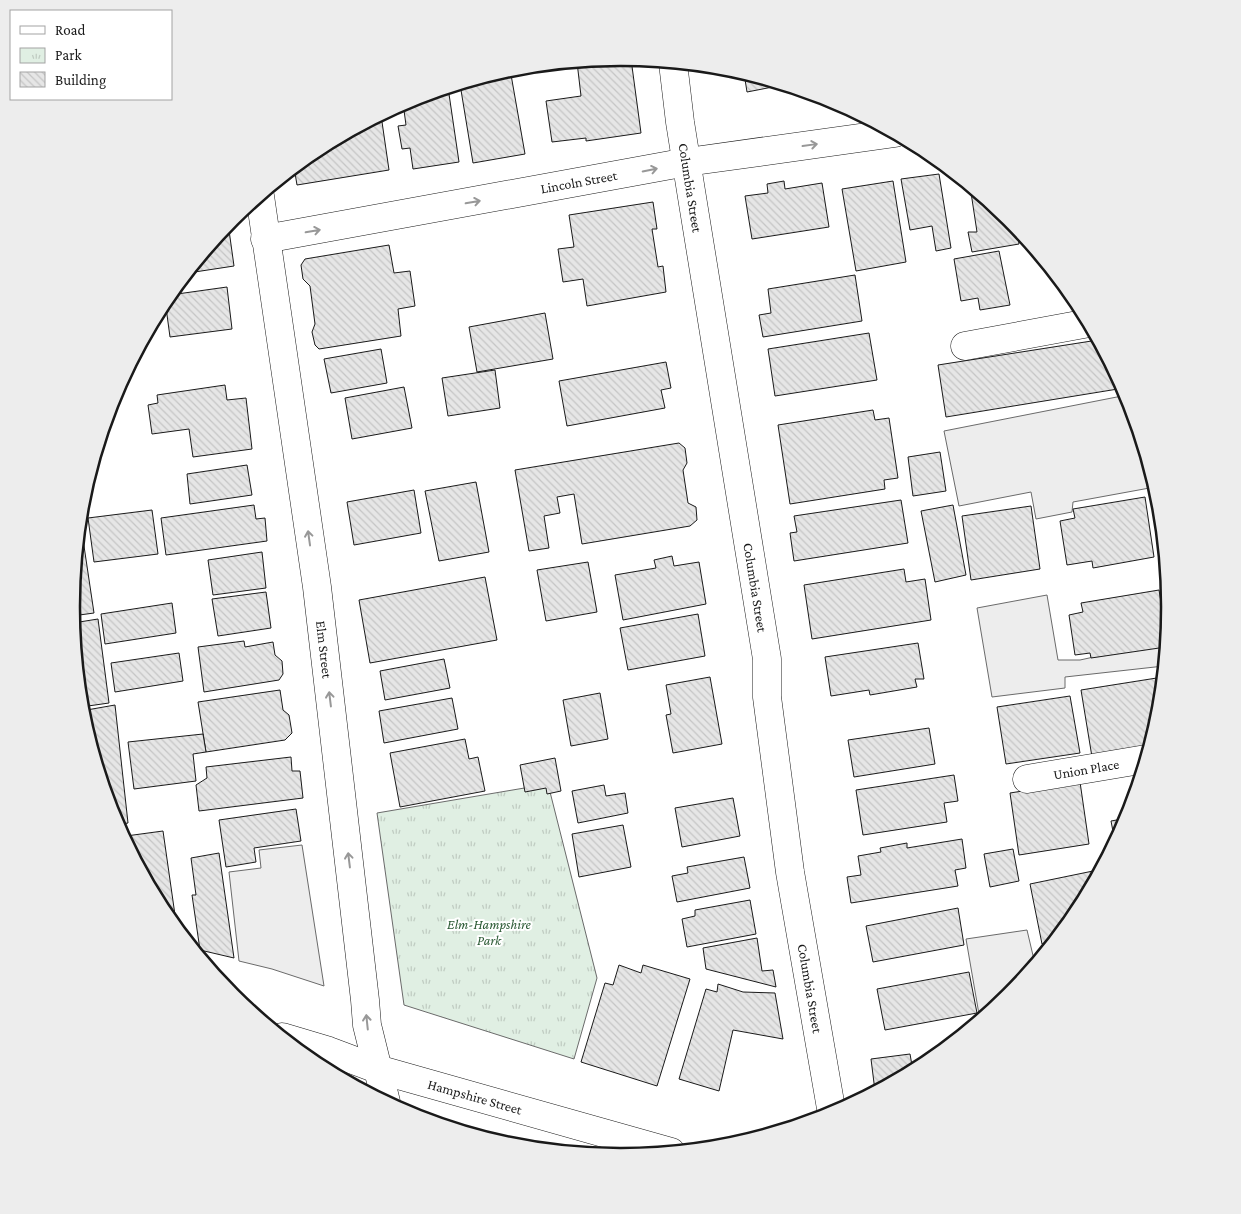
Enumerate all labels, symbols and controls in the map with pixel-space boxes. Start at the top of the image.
legend [10,10,172,100]
text: Road [55,22,86,38]
text: Park [55,47,82,63]
text: Building [55,72,106,89]
one-way arrow [802,140,818,150]
street label: Columbia Street [675,142,706,234]
one-way arrow [642,164,658,174]
street label: Lincoln Street [539,167,619,197]
one-way arrow [464,196,480,206]
one-way arrow [305,225,321,235]
one-way arrow [304,530,314,546]
street label: Columbia Street [740,542,771,634]
street label: Elm Street [313,620,336,680]
one-way arrow [325,691,335,707]
street label: Union Place [1052,756,1120,782]
one-way arrow [344,852,354,868]
park label: Elm-Hampshire Park [447,916,532,948]
street label: Columbia Street [795,942,826,1035]
one-way arrow [362,1014,372,1030]
street label: Hampshire Street [426,1076,524,1118]

